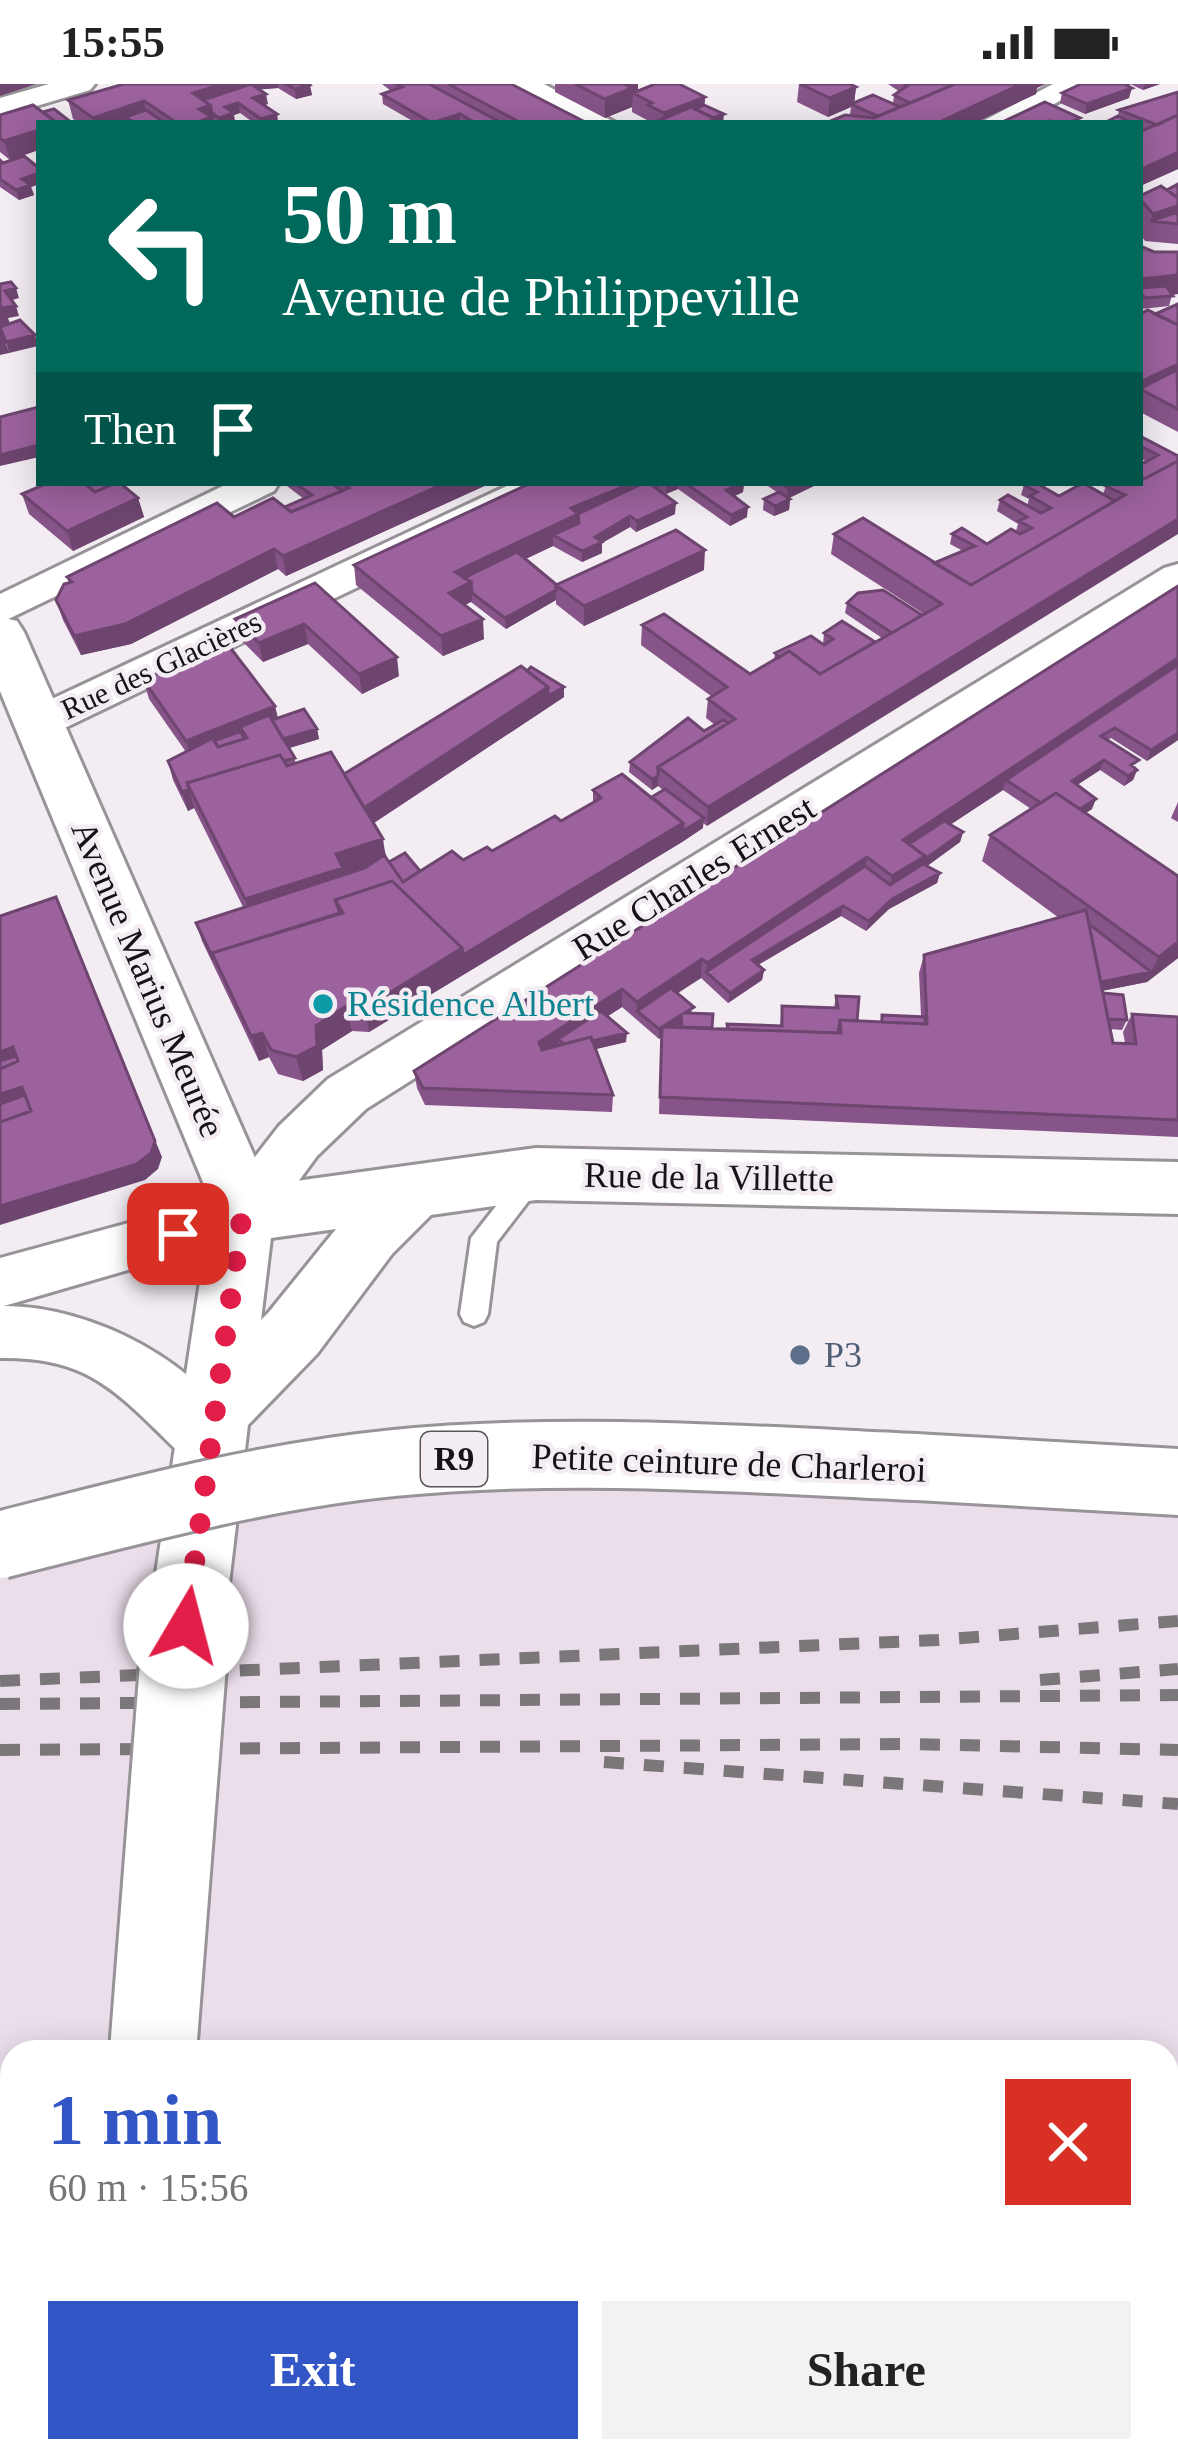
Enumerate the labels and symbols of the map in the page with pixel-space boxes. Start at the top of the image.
street label: Rue des Glacières [56,604,266,726]
street label: Rue Charles Ernest [566,787,822,969]
street label: Avenue Marius Meurée [63,815,233,1143]
place label: Résidence Albert [347,984,594,1024]
marker: Résidence Albert [310,991,336,1017]
street label: Rue de la Villette [584,1155,834,1199]
pin [127,1183,229,1285]
place label: P3 [824,1335,862,1375]
marker: P3 [787,1342,813,1368]
road number: R9 [421,1432,487,1486]
street label: Petite ceinture de Charleroi [531,1436,927,1490]
position arrow [123,1563,249,1689]

